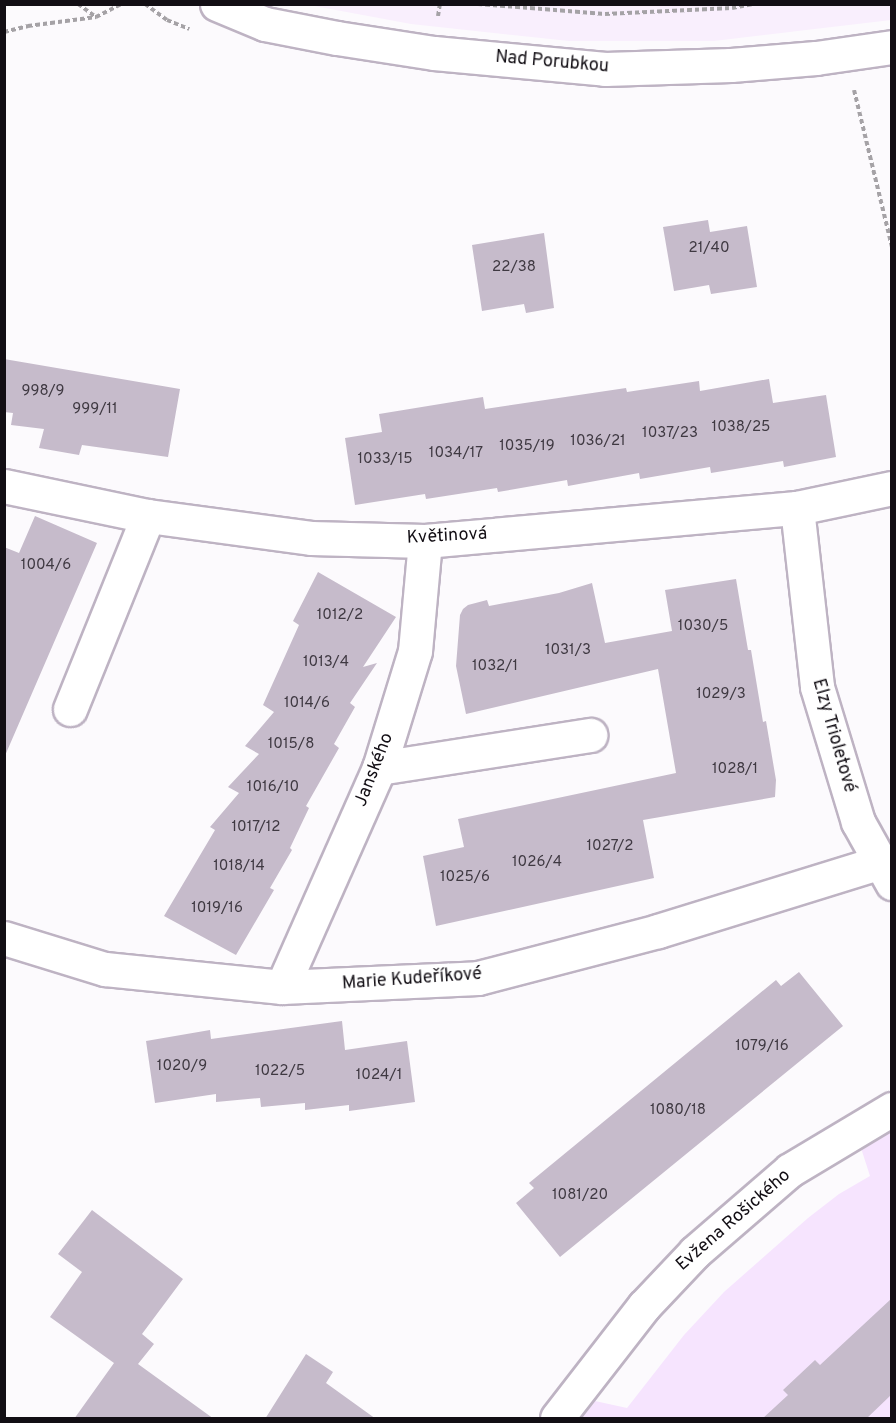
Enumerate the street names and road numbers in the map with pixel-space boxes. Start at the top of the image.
street label: Nad Porubkou [494,47,610,79]
street label: Květinová [406,524,488,550]
street label: Elzy Trioletové [806,676,860,796]
street label: Janského [351,730,399,810]
street label: Marie Kudeříkové [341,964,483,996]
street label: Evžena Rošického [672,1166,796,1276]

